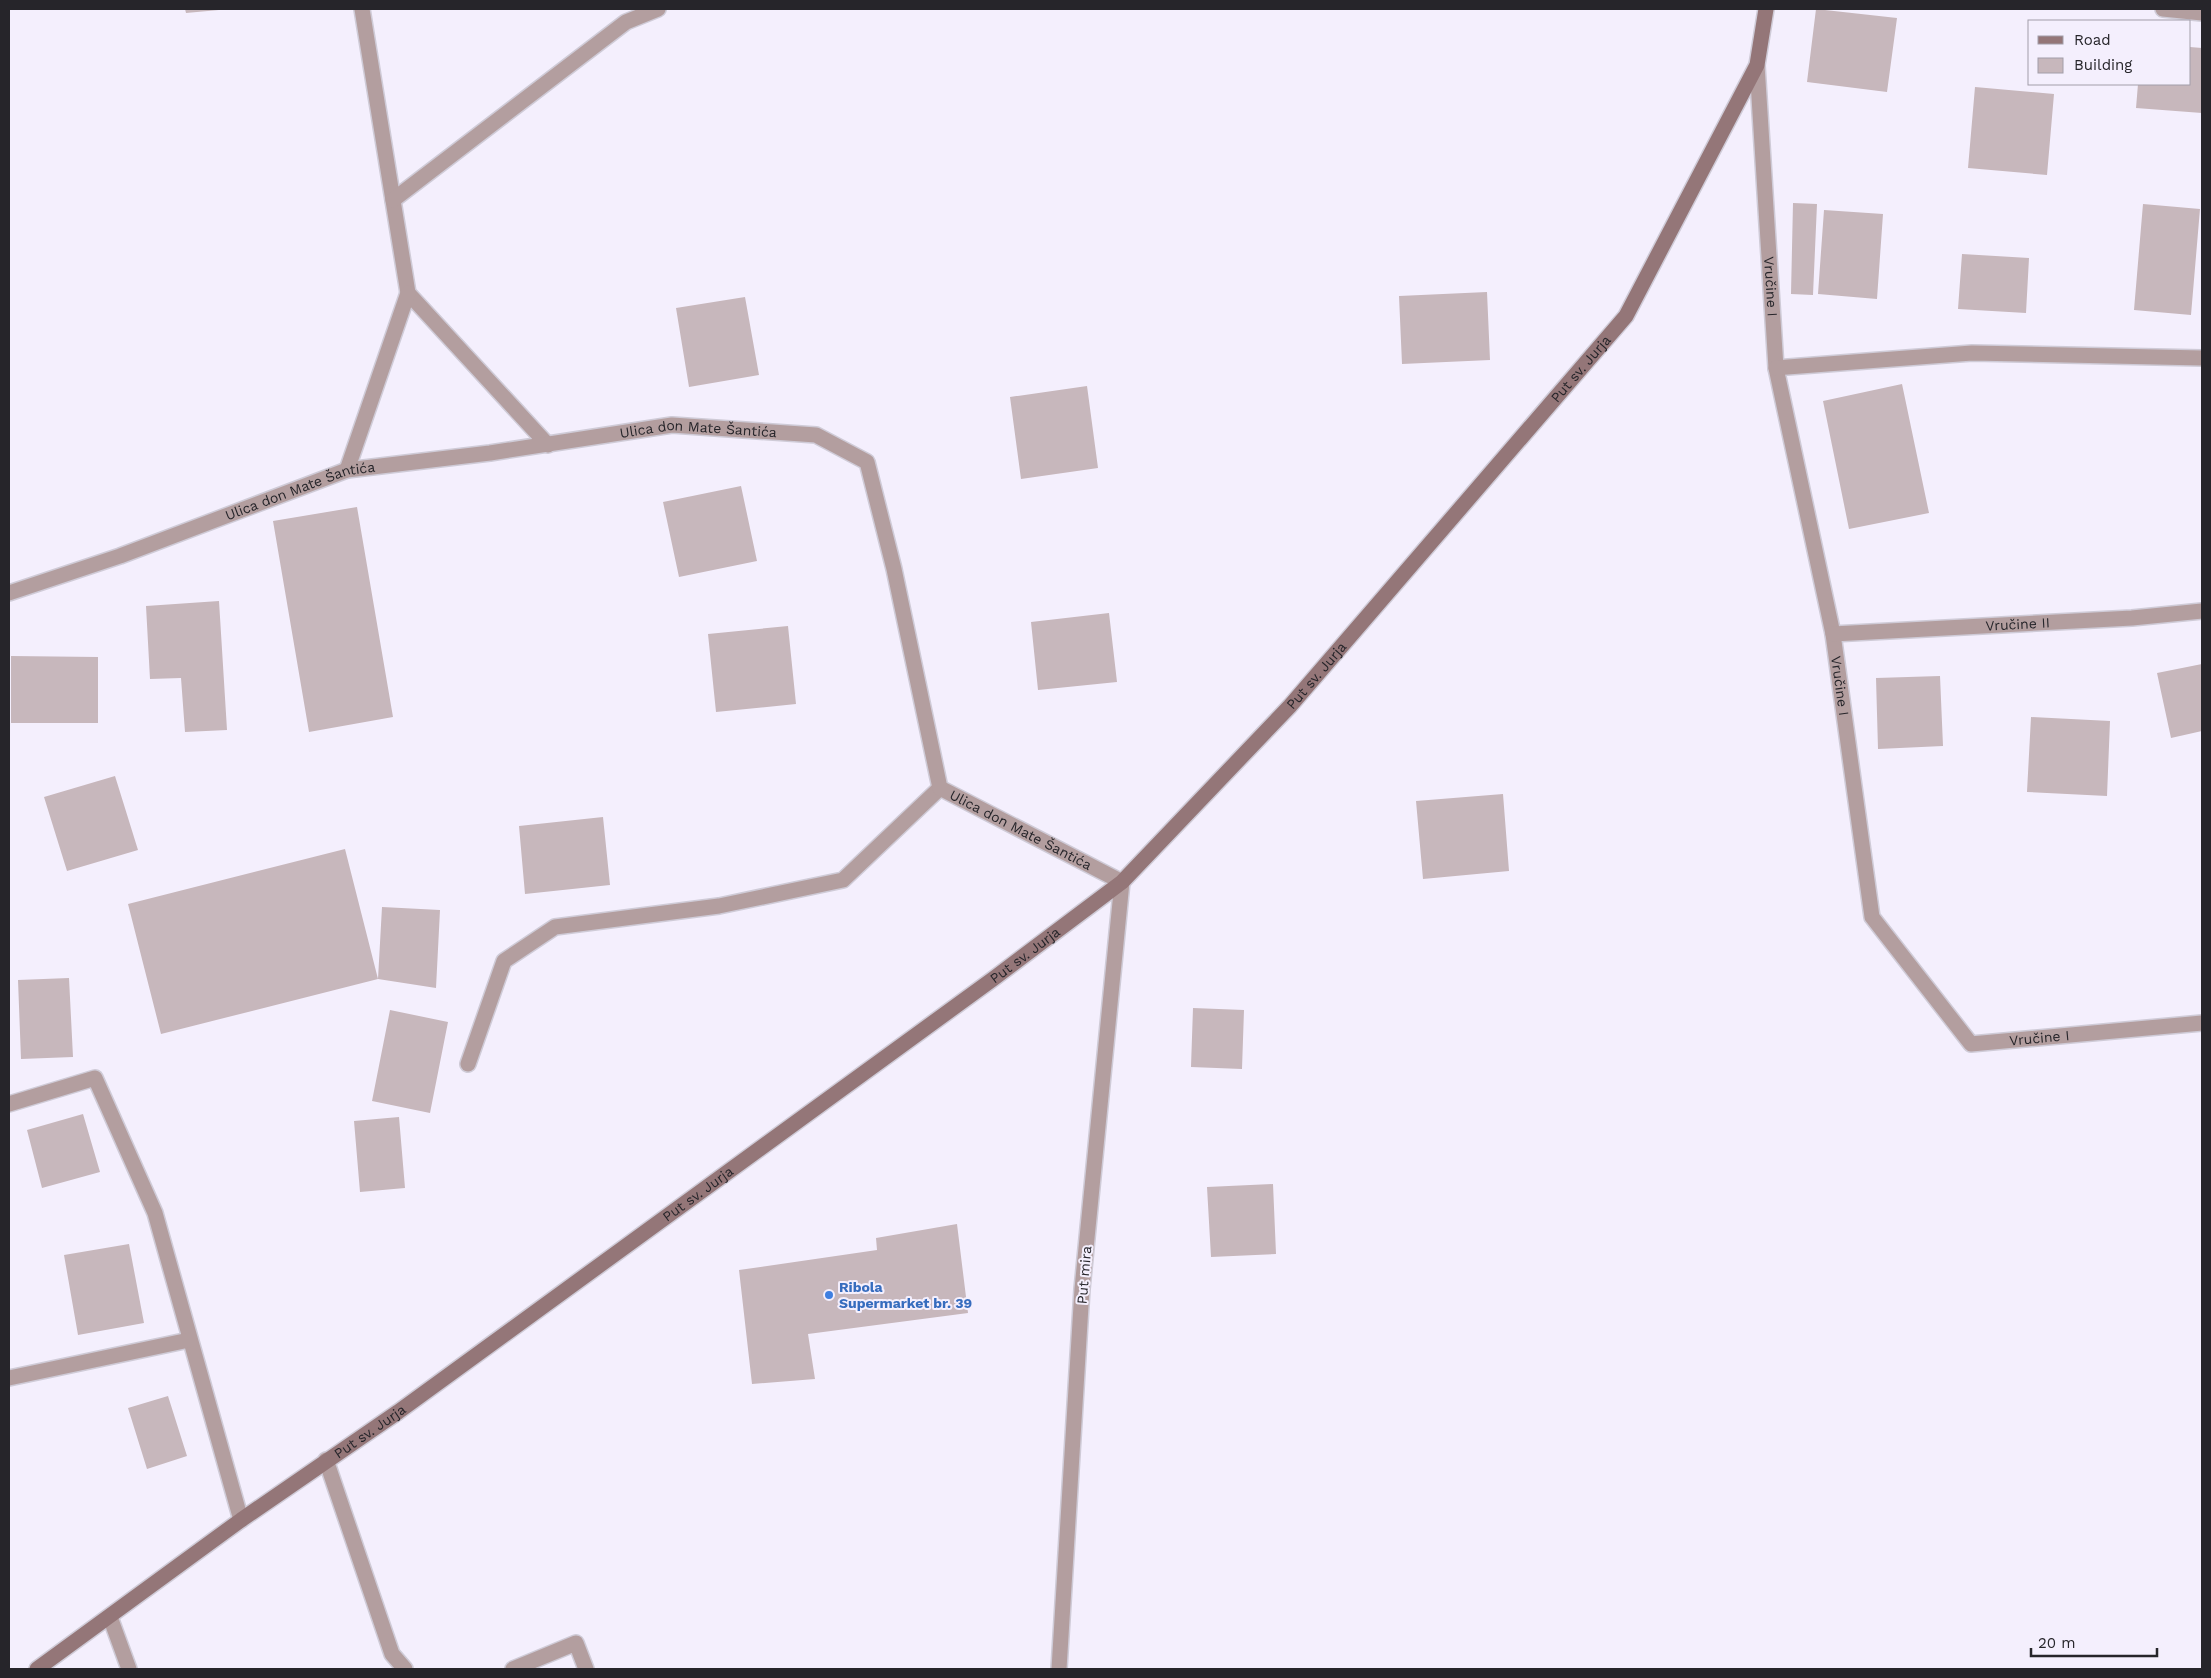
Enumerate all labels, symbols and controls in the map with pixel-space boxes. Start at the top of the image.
legend [2028,20,2191,85]
text: Road [2074,31,2111,49]
text: Building [2074,56,2132,74]
street label: Vručine I [1761,256,1781,317]
street label: Put sv. Jurja [1547,332,1614,405]
street label: Ulica don Mate Šantića [619,417,777,441]
street label: Ulica don Mate Šantića [223,459,376,523]
street label: Vručine II [1985,614,2050,634]
street label: Put sv. Jurja [1283,639,1350,712]
street label: Vručine I [1828,655,1852,717]
street label: Ulica don Mate Šantića [947,786,1095,873]
street label: Put sv. Jurja [987,924,1063,986]
street label: Vručine I [2009,1027,2070,1048]
street label: Put sv. Jurja [659,1163,736,1225]
street label: Put mira [1073,1245,1095,1305]
place label: Ribola Supermarket br. 39 [839,1279,972,1311]
marker: Ribola Supermarket br. 39 [823,1289,835,1301]
street label: Put sv. Jurja [331,1401,409,1462]
scale bar [2031,1626,2157,1658]
text: 20 m [2038,1634,2076,1652]

